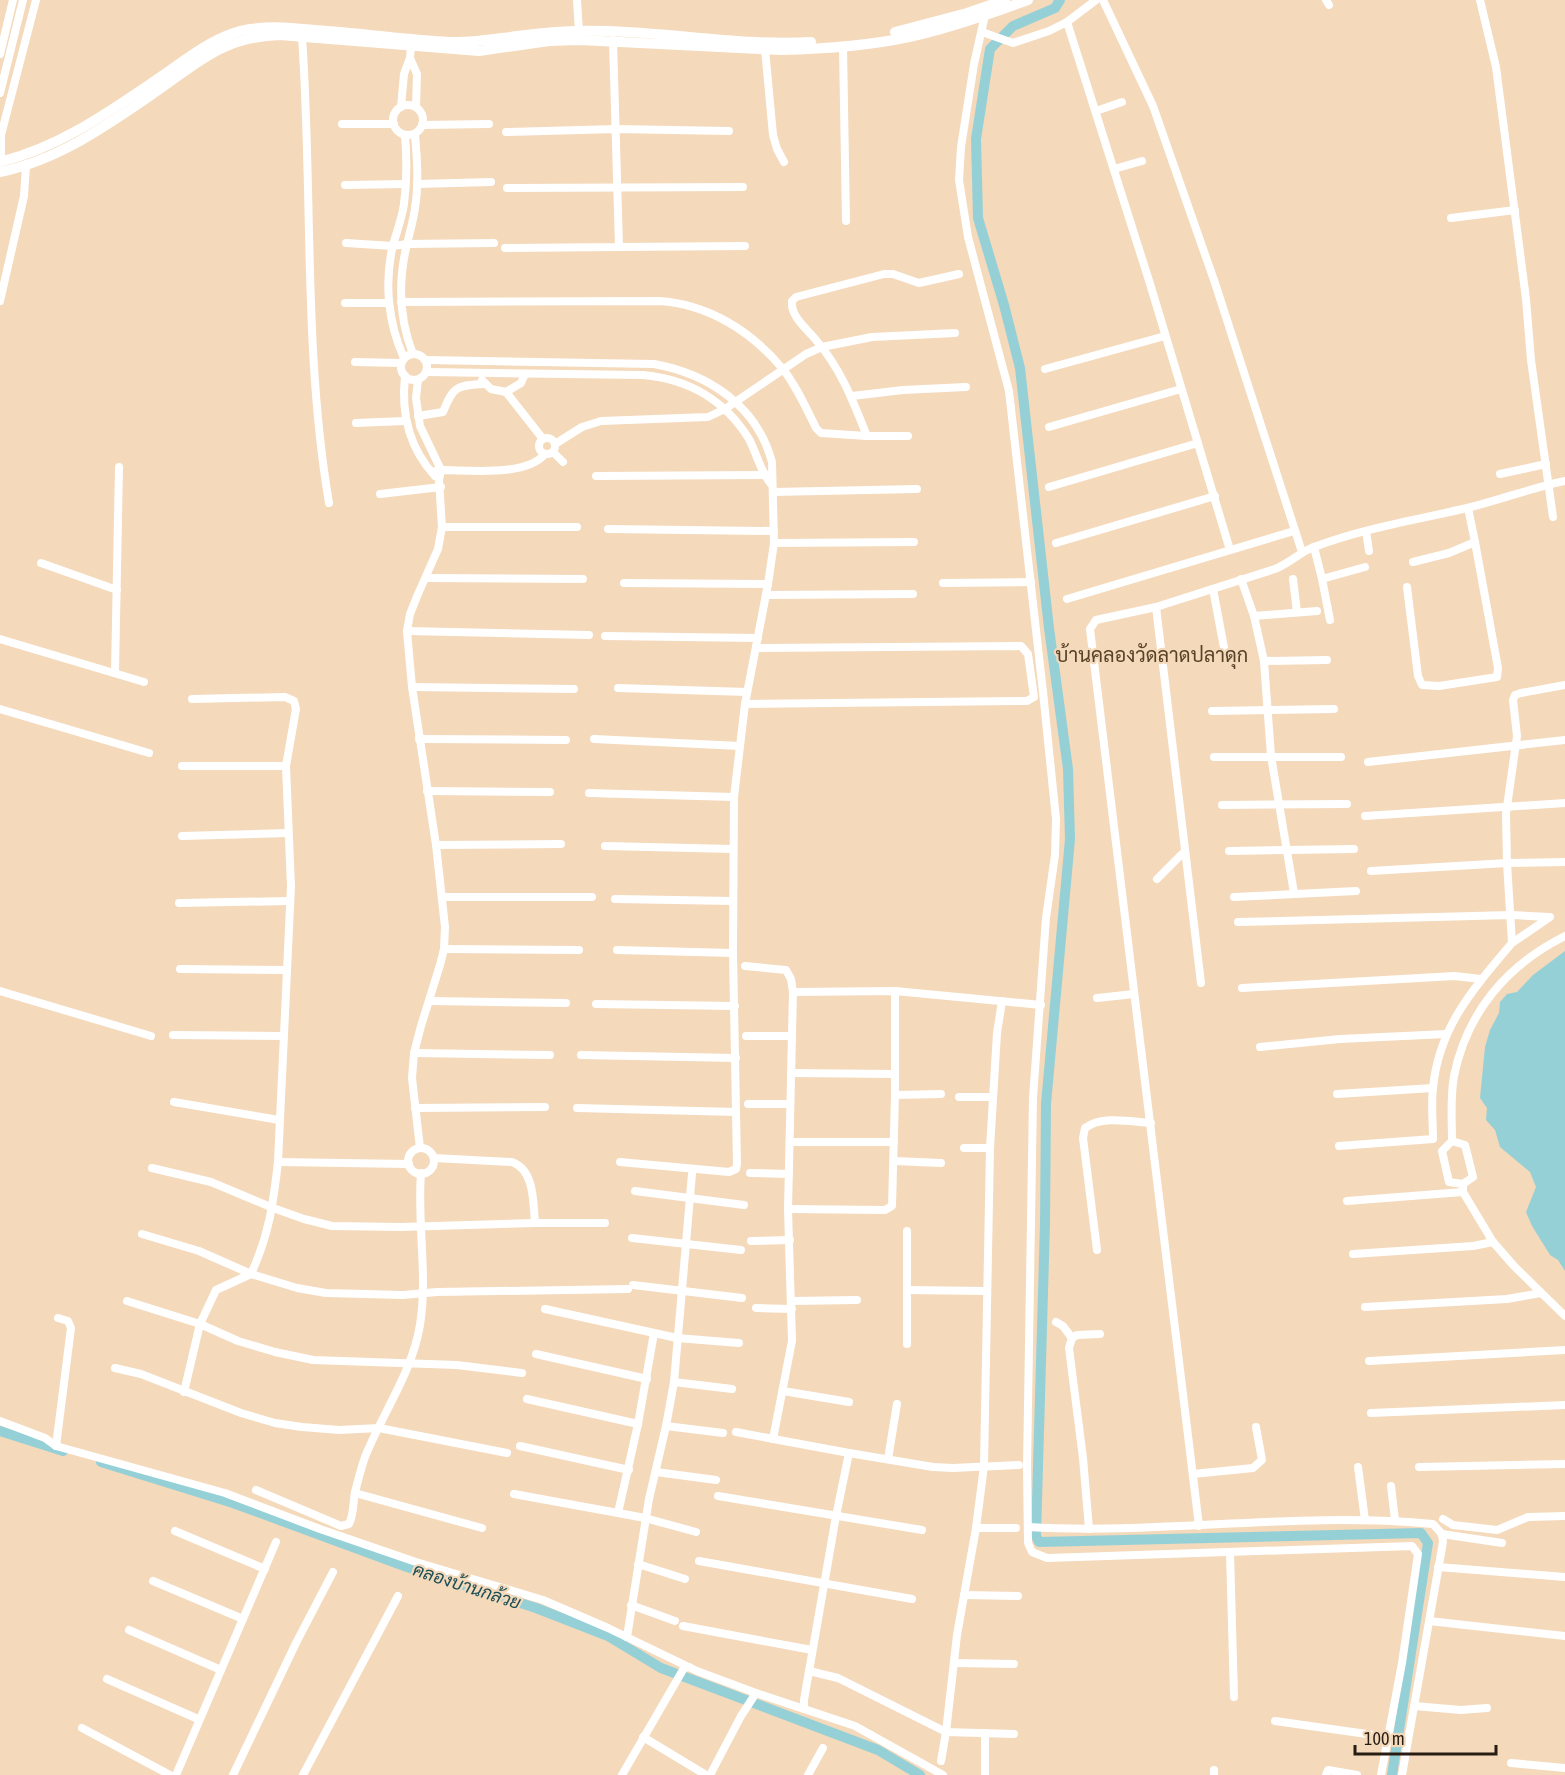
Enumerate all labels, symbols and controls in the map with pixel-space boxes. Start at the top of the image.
district label: บ้านคลองวัดลาดปลาดุก [1056,643,1248,669]
water label: คลองบ้านกล้วย [410,1558,524,1613]
scale bar [1355,1718,1496,1756]
text: 100 m [1364,1728,1405,1749]

